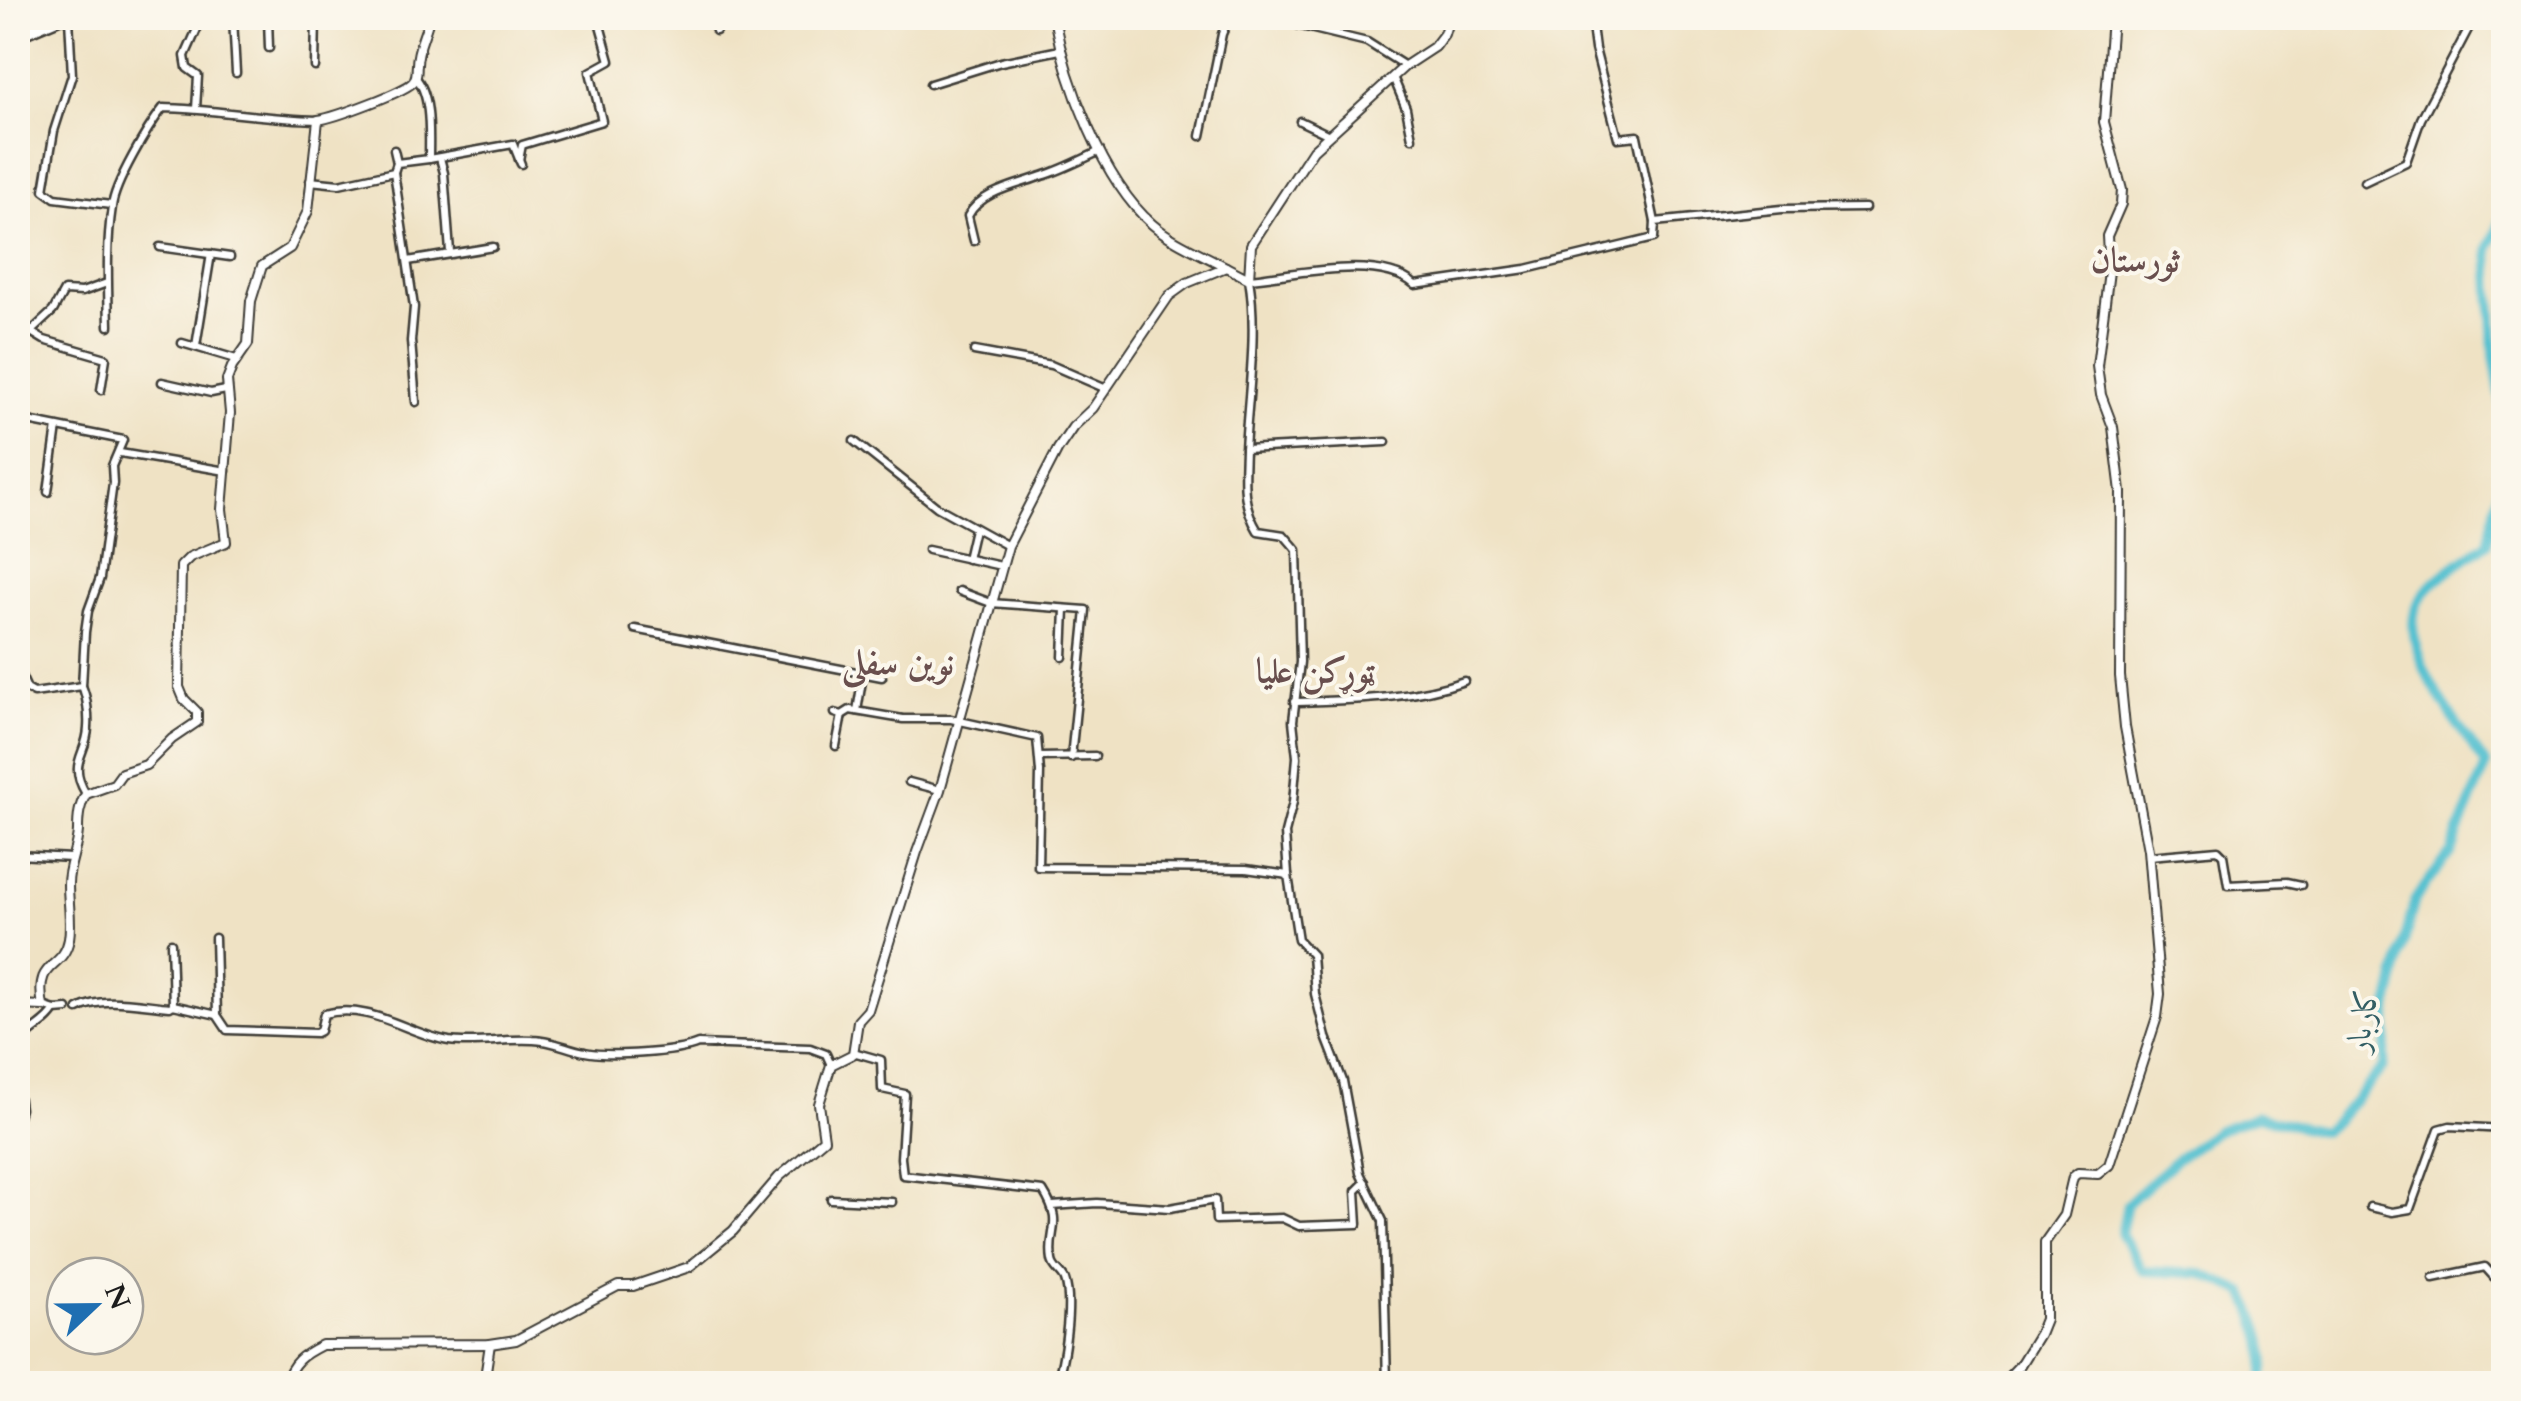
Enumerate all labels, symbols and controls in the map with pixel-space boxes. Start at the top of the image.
district label: ثورستان [2090,236,2181,284]
district label: نوین سفلى [841,639,954,689]
district label: ټوړکن علیا [1256,647,1376,695]
water label: کاربار [2335,982,2390,1057]
north arrow [45,1256,145,1356]
text: N [95,1279,139,1315]

